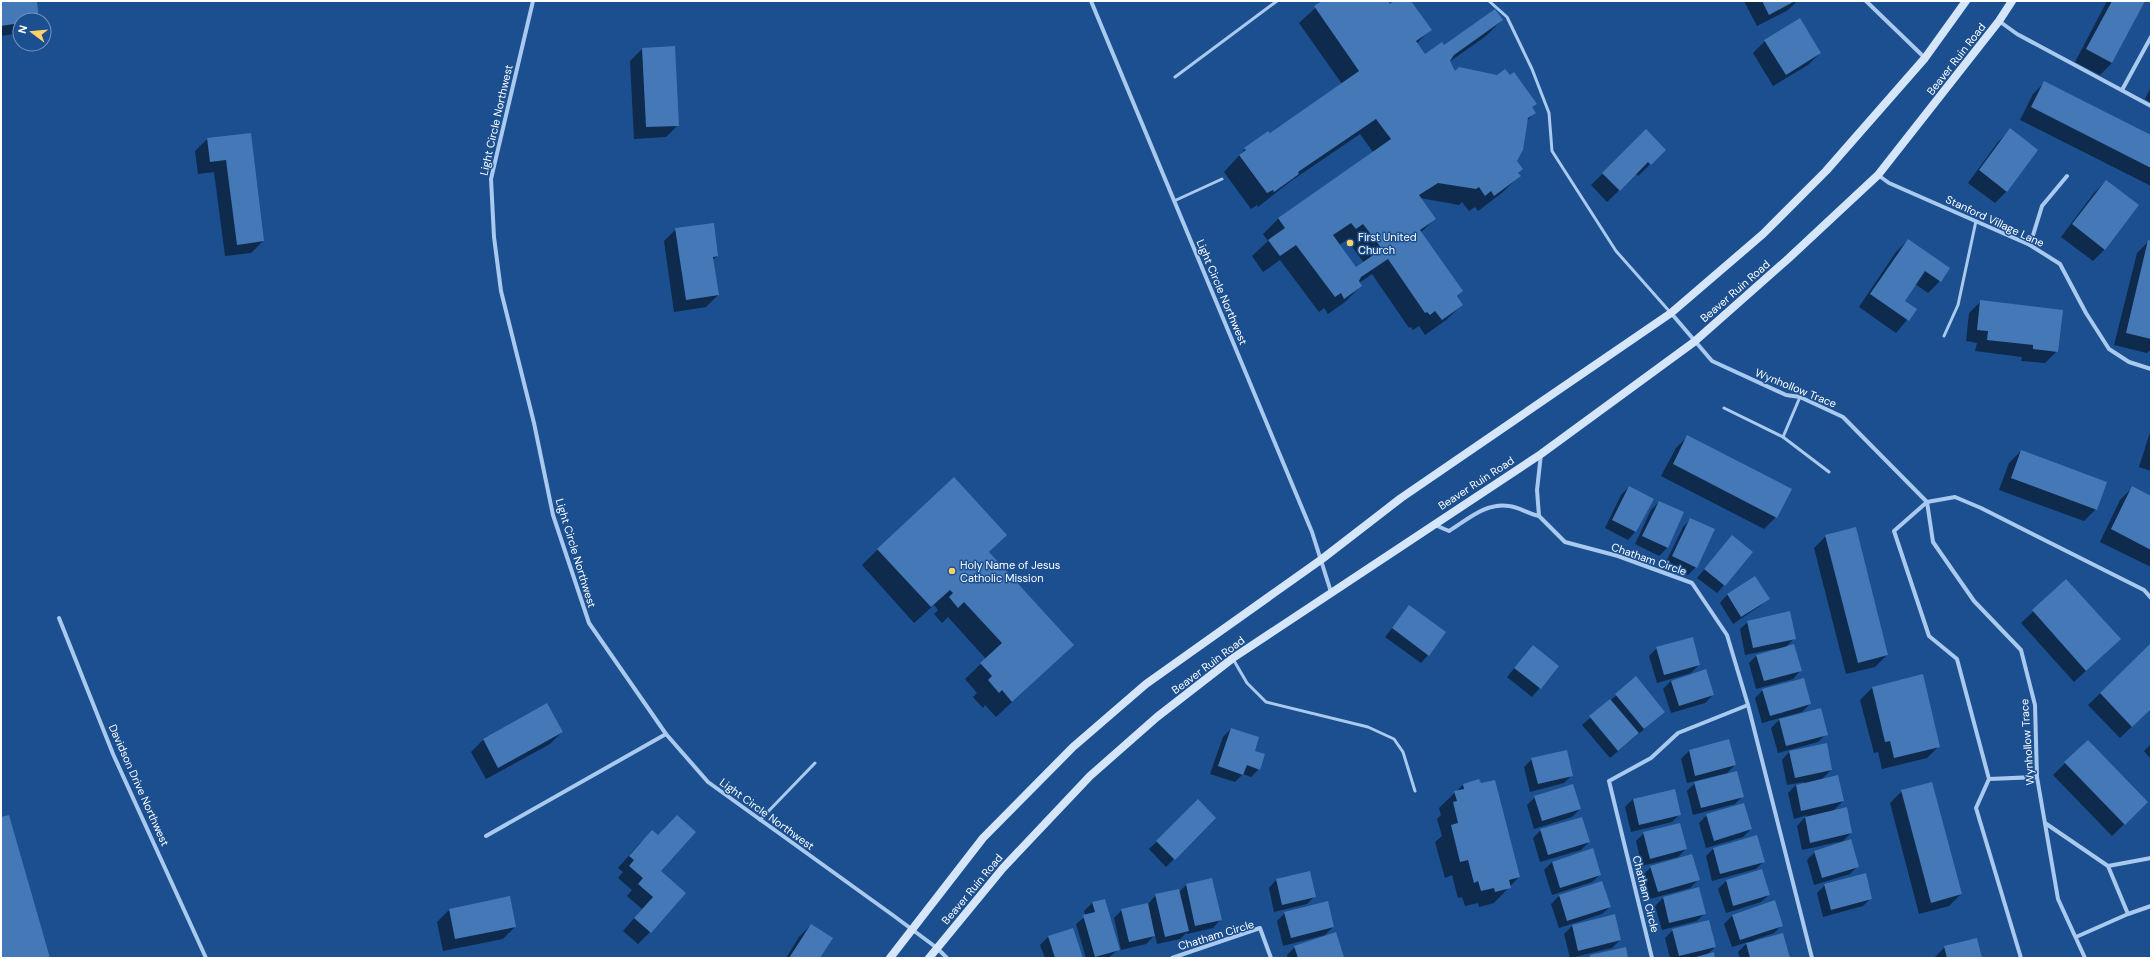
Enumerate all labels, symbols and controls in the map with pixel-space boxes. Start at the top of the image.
north arrow [12,12,52,52]
street label: Beaver Ruin Road [1923,20,1989,98]
text: N [15,23,30,35]
street label: Light Circle Northwest [476,63,516,177]
street label: Stanford Village Lane [1944,192,2046,250]
place label: First United Church [1358,230,1417,257]
street label: Light Circle Northwest [1193,237,1251,347]
marker: First United Church [1345,238,1355,248]
street label: Beaver Ruin Road [1697,257,1773,325]
street label: Wynhollow Trace [1753,365,1839,411]
street label: Beaver Ruin Road [1435,453,1517,513]
street label: Light Circle Northwest [553,497,599,609]
street label: Chatham Circle [1609,540,1689,578]
place label: Holy Name of Jesus Catholic Mission [960,558,1060,585]
marker: Holy Name of Jesus Catholic Mission [947,566,957,576]
street label: Beaver Ruin Road [1169,633,1247,697]
street label: Wynhollow Trace [2017,698,2037,786]
street label: Davidson Drive Northwest [106,722,172,848]
street label: Light Circle Northwest [717,775,817,853]
street label: Beaver Ruin Road [938,851,1006,927]
street label: Chatham Circle [1630,854,1662,934]
street label: Chatham Circle [1176,917,1256,953]

